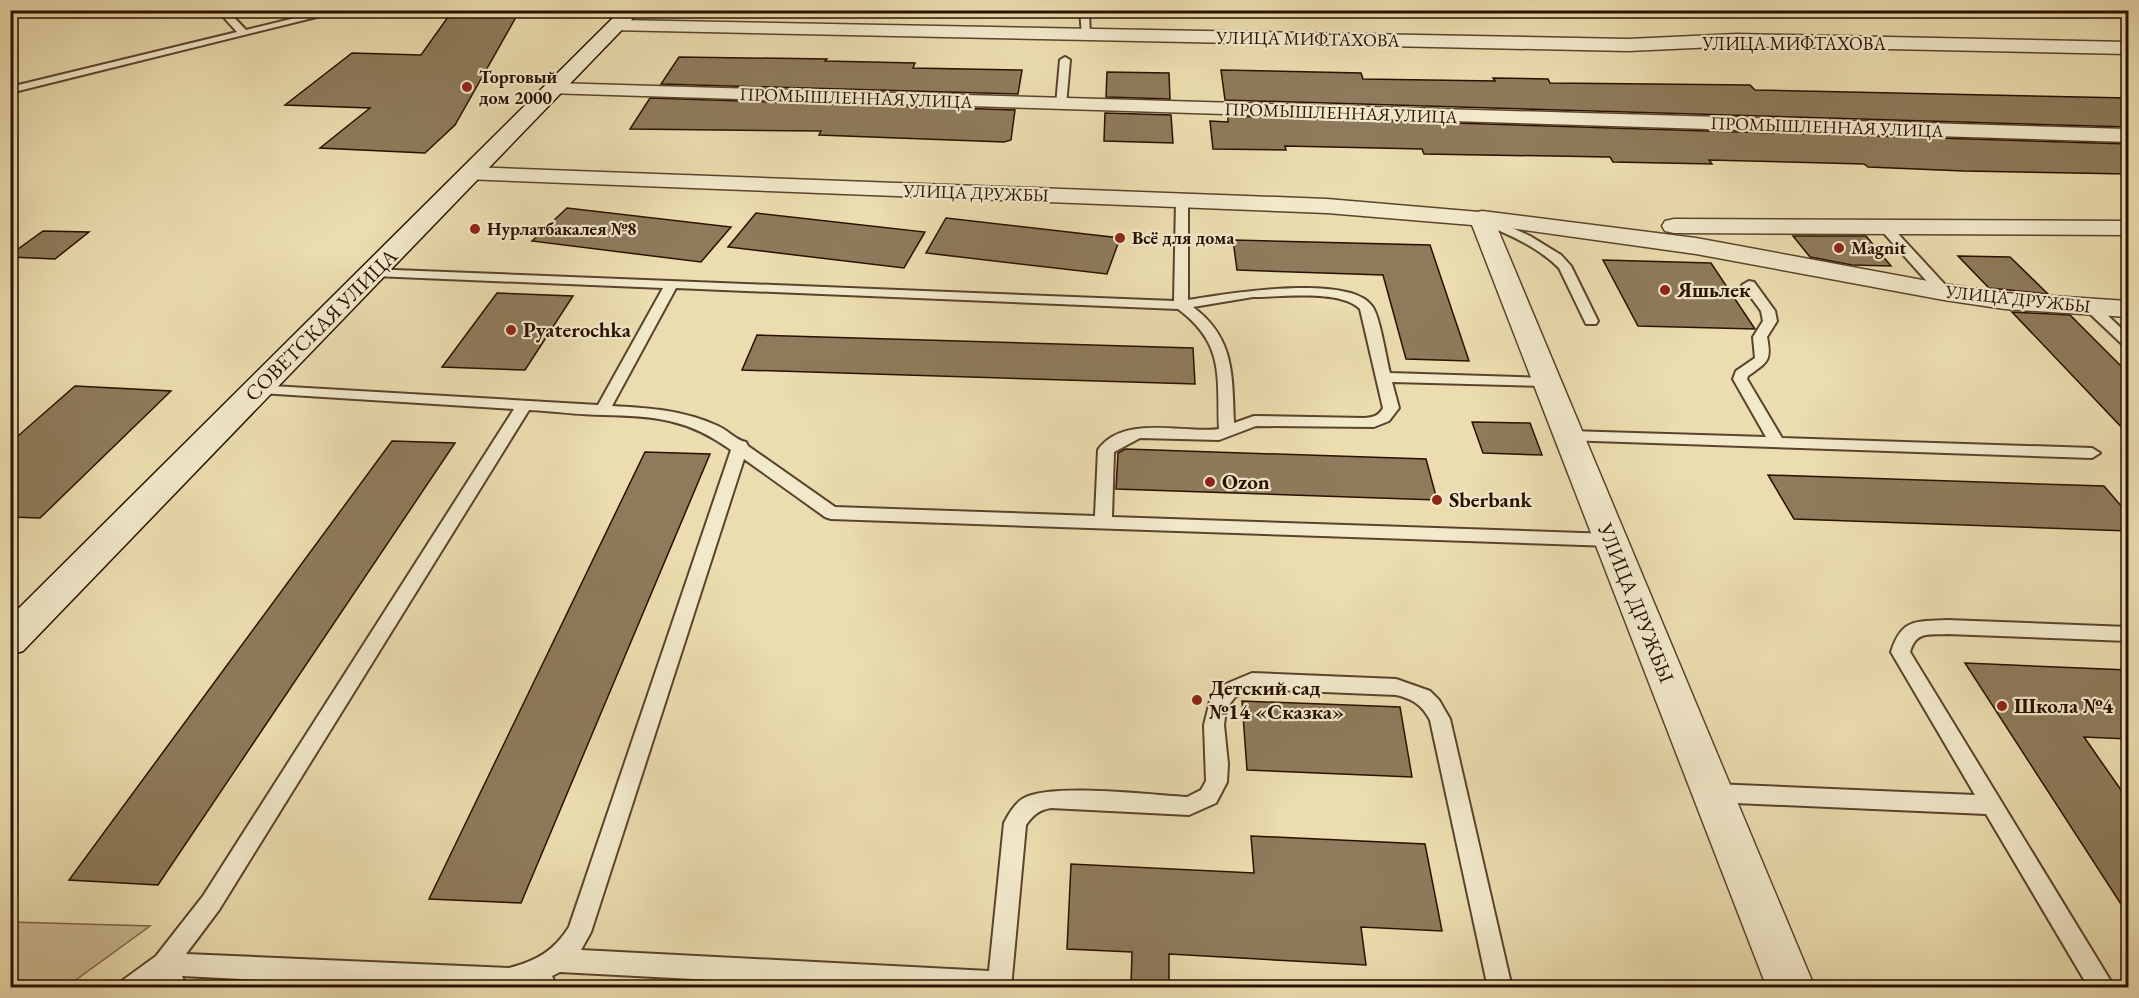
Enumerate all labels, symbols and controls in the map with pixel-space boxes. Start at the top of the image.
street label: УЛИЦА МИФТАХОВА [1215,25,1401,52]
street label: УЛИЦА МИФТАХОВА [1701,32,1886,55]
place label: Торговый дом 2000 [479,65,558,109]
marker: Торговый дом 2000 [460,80,474,94]
street label: ПРОМЫШЛЕННАЯ УЛИЦА [739,82,974,113]
street label: ПРОМЫШЛЕННАЯ УЛИЦА [1224,97,1459,128]
street label: ПРОМЫШЛЕННАЯ УЛИЦА [1710,111,1945,142]
street label: УЛИЦА ДРУЖБЫ [902,178,1049,207]
place label: Нурлатбакалея №8 [487,217,637,240]
marker: Нурлатбакалея №8 [468,222,482,236]
place label: Всё для дома [1132,226,1234,249]
marker: Всё для дома [1113,231,1127,245]
place label: Magnit [1851,236,1907,259]
marker: Magnit [1832,241,1846,255]
street label: СОВЕТСКАЯ УЛИЦА [239,242,403,407]
place label: Яшьлек [1676,276,1751,303]
street label: УЛИЦА ДРУЖБЫ [1943,279,2092,318]
marker: Яшьлек [1658,283,1672,297]
place label: Pyaterochka [523,316,632,343]
marker: Pyaterochka [504,323,518,337]
place label: Ozon [1222,468,1270,495]
marker: Ozon [1203,475,1217,489]
place label: Sberbank [1449,486,1533,513]
marker: Sberbank [1430,493,1444,507]
street label: УЛИЦА ДРУЖБЫ [1592,518,1681,687]
place label: Детский сад №14 «Сказка» [1209,674,1344,725]
place label: Школа №4 [2014,692,2114,719]
marker: Детский сад №14 «Сказка» [1190,693,1204,707]
marker: Школа №4 [1995,699,2009,713]

